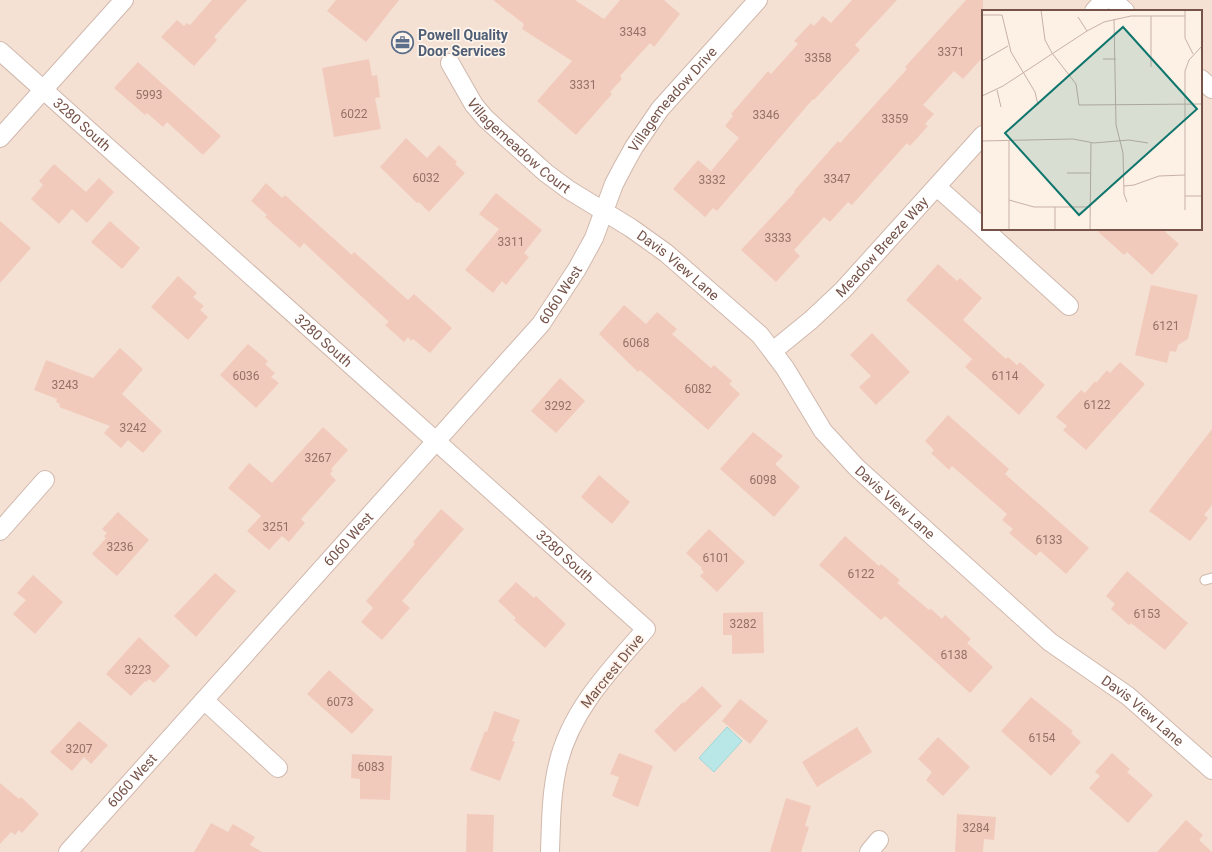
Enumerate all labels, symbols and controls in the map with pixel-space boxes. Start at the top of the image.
inset map [982,10,1202,230]
house number: 3343 [620,25,646,39]
place label: Powell Quality Door Services [418,27,509,59]
office icon: Powell Quality Door Services [389,30,415,56]
street label: Villagemeadow Drive [625,44,720,155]
house number: 3371 [938,45,964,59]
house number: 3358 [805,51,832,65]
house number: 3331 [570,78,596,92]
house number: 5993 [136,88,162,102]
street label: 3280 South [50,95,114,154]
street label: Villagemeadow Court [464,96,574,197]
house number: 6022 [341,107,368,121]
house number: 3346 [753,108,780,122]
house number: 3359 [882,112,908,126]
house number: 6032 [413,171,440,185]
house number: 3347 [824,172,851,186]
house number: 3332 [699,173,726,187]
street label: Meadow Breeze Way [833,193,932,300]
street label: Davis View Lane [634,227,723,304]
house number: 3333 [765,231,791,245]
house number: 3311 [498,235,524,249]
street label: 6060 West [535,263,585,327]
street label: 3280 South [292,311,355,370]
house number: 6121 [1153,319,1179,333]
house number: 6068 [623,336,650,350]
house number: 6036 [233,369,260,383]
house number: 6114 [992,369,1019,383]
house number: 3243 [52,378,78,392]
house number: 6082 [685,382,712,396]
house number: 6122 [1084,398,1111,412]
house number: 3292 [545,399,572,413]
house number: 3242 [120,421,147,435]
house number: 3267 [305,451,332,465]
street label: Davis View Lane [852,462,938,542]
house number: 6098 [750,473,777,487]
street label: 6060 West [320,509,377,569]
house number: 3251 [263,520,289,534]
street label: 3280 South [533,527,597,586]
house number: 6133 [1036,533,1062,547]
house number: 3236 [107,540,134,554]
house number: 6101 [703,551,729,565]
house number: 6122 [848,567,875,581]
house number: 6153 [1134,607,1160,621]
house number: 3282 [730,617,757,631]
street label: Marcrest Drive [577,631,647,711]
house number: 6138 [941,648,968,662]
house number: 3223 [125,663,151,677]
street label: Davis View Lane [1098,672,1187,749]
house number: 6073 [327,695,353,709]
house number: 6154 [1029,731,1056,745]
house number: 3207 [66,742,93,756]
street label: 6060 West [104,750,160,811]
house number: 6083 [358,760,384,774]
house number: 3284 [963,821,990,835]

